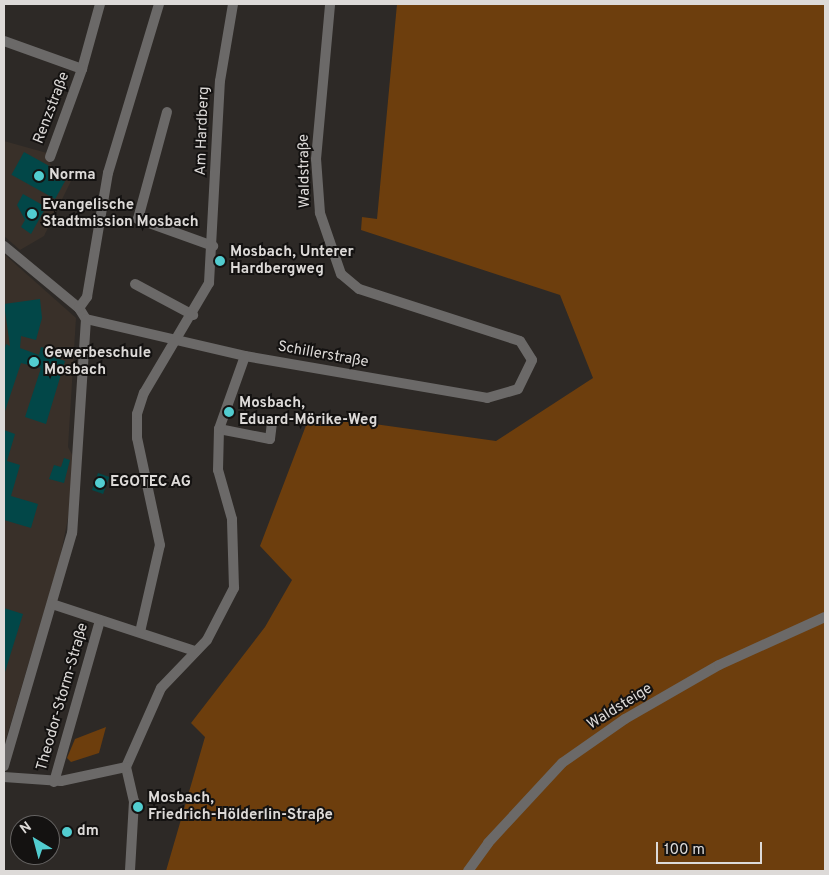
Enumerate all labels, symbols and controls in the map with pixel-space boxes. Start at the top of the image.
street label: Renzstraße [30,70,74,146]
street label: Am Hardberg [192,86,214,176]
street label: Waldstraße [295,134,315,208]
place label: Norma [49,167,96,185]
marker: Norma [33,170,45,182]
place label: Evangelische Stadtmission Mosbach [42,196,199,231]
marker: Evangelische Stadtmission Mosbach [26,208,38,220]
place label: Mosbach, Unterer Hardbergweg [230,243,354,278]
marker: Mosbach, Unterer Hardbergweg [214,255,226,267]
street label: Schillerstraße [276,338,370,372]
place label: Gewerbeschule Mosbach [44,344,151,379]
marker: Gewerbeschule Mosbach [28,356,40,368]
place label: Mosbach, Eduard-Mörike-Weg [239,394,377,429]
marker: Mosbach, Eduard-Mörike-Weg [223,406,235,418]
place label: EGOTEC AG [110,474,191,492]
marker: EGOTEC AG [94,477,106,489]
street label: Theodor-Storm-Straße [33,621,93,773]
street label: Waldsteige [584,680,656,734]
place label: Mosbach, Friedrich-Hölderlin-Straße [148,789,333,824]
marker: Mosbach, Friedrich-Hölderlin-Straße [132,801,144,813]
north arrow [10,815,60,865]
text: N [17,819,35,838]
place label: dm [77,823,99,841]
marker: dm [61,826,73,838]
scale bar [659,832,765,864]
text: 100 m [664,841,705,860]

